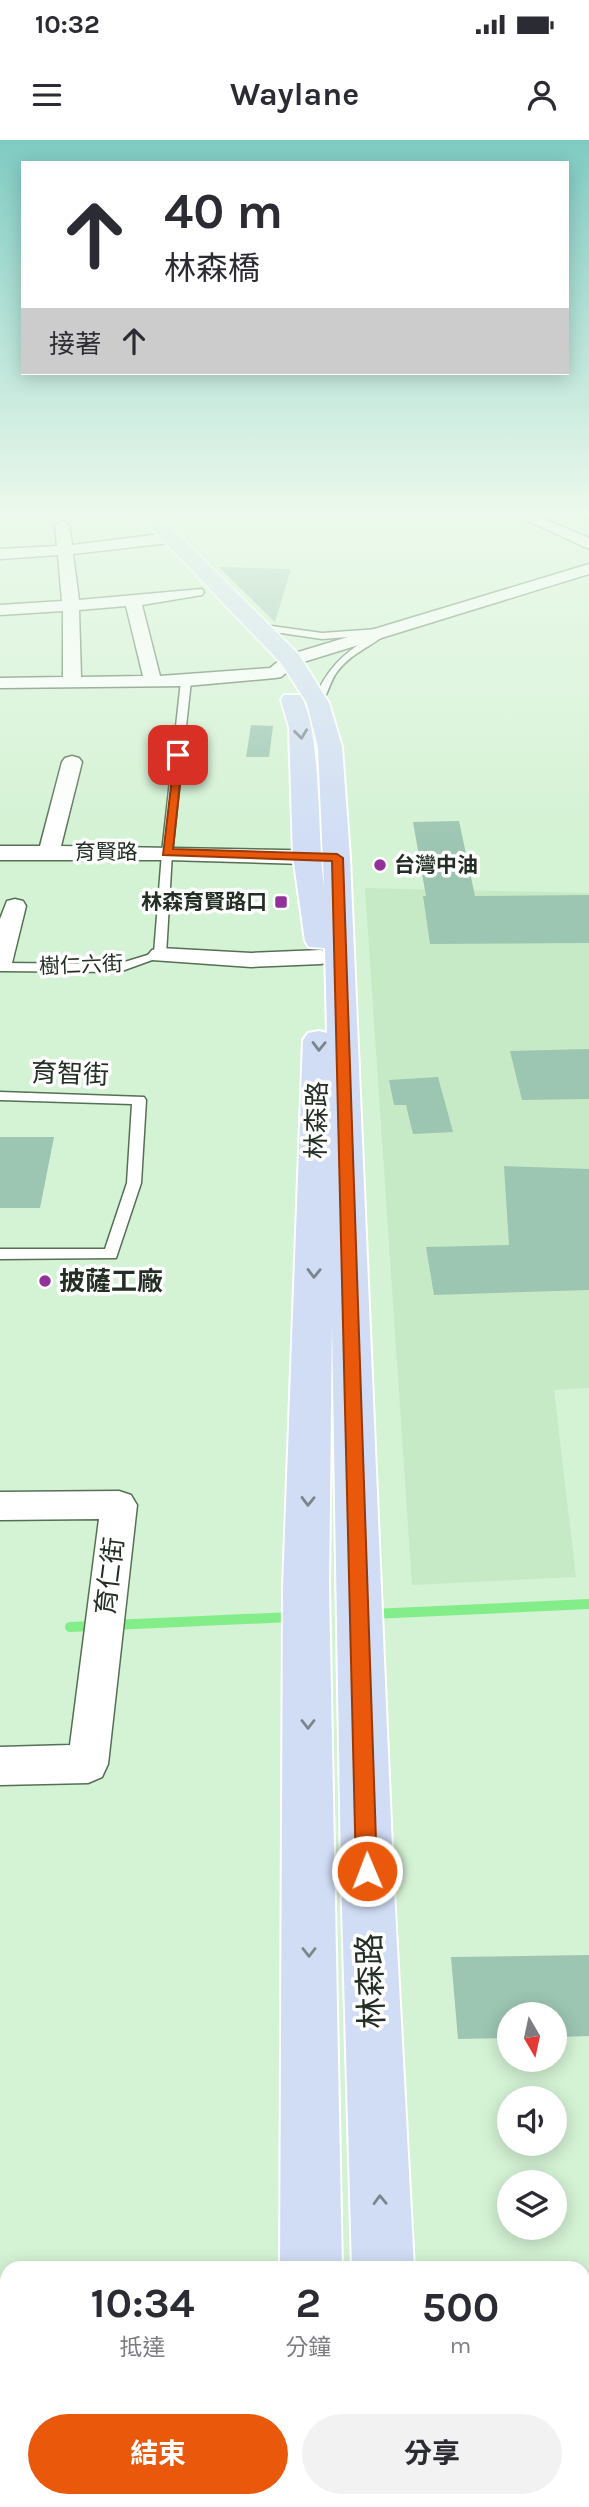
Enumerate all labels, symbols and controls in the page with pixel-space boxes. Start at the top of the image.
text: 10:32 [35,9,100,40]
icon: menu [28,76,66,114]
text: Waylane [230,76,359,113]
icon: person [523,76,561,114]
text: 40 m [164,183,283,240]
icon: ahead [49,189,140,280]
text: 林森橋 [164,250,260,287]
icon: ahead [115,322,153,360]
text: 接著 [49,329,101,360]
pin [148,725,208,785]
one-way arrow [294,728,309,740]
icon: arrive [159,736,197,774]
street label: 育賢路 [75,840,138,864]
place label: 台灣中油 [394,853,478,877]
marker: 台灣中油 [372,857,388,873]
place label: 林森育賢路口 [141,890,267,914]
marker: 林森育賢路口 [273,894,289,910]
street label: 樹仁六街 [39,952,123,978]
one-way arrow [311,1041,327,1052]
street label: 育智街 [30,1057,110,1091]
street label: 林森路 [301,1081,333,1159]
place label: 披薩工廠 [59,1266,163,1297]
one-way arrow [306,1268,321,1279]
marker: 披薩工廠 [37,1273,53,1289]
one-way arrow [301,1496,316,1507]
street label: 育仁街 [90,1535,130,1617]
one-way arrow [300,1719,316,1730]
position arrow [330,1834,404,1908]
street label: 林森路 [351,1932,391,2030]
one-way arrow [301,1947,317,1957]
north arrow [497,2002,567,2072]
map controls [497,2002,567,2240]
button: sound [497,2086,567,2156]
button: layers [497,2170,567,2240]
one-way arrow [372,2194,387,2205]
text: 10:34 [91,2278,195,2328]
text: 2 [295,2278,321,2328]
text: 500 [422,2282,499,2332]
text: m [450,2332,471,2359]
text: 抵達 [120,2334,166,2361]
text: 分鐘 [285,2334,331,2361]
button: 結束 [28,2414,288,2494]
button: 分享 [302,2414,562,2494]

